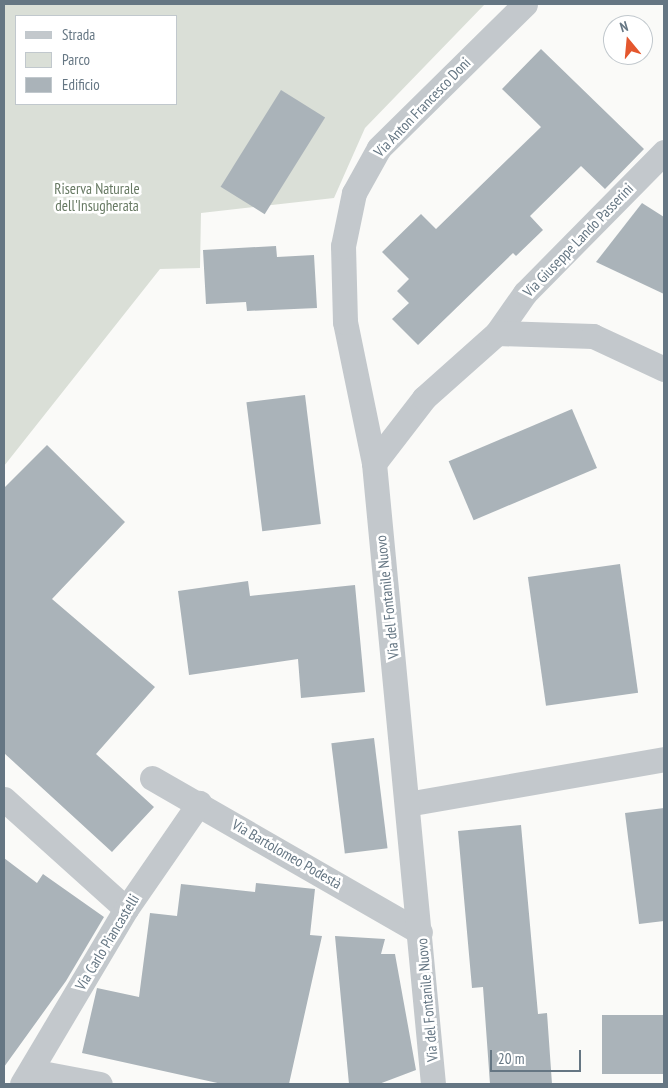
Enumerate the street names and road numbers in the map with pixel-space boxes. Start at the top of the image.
street label: Via Anton Francesco Doni [370,53,474,161]
street label: Via Giuseppe Lando Passerini [519,179,637,301]
street label: Via del Fontanile Nuovo [372,534,402,660]
street label: Via Bartolomeo Podestà [229,815,345,893]
street label: Via Carlo Piancastelli [71,891,143,993]
street label: Via del Fontanile Nuovo [413,937,441,1063]

